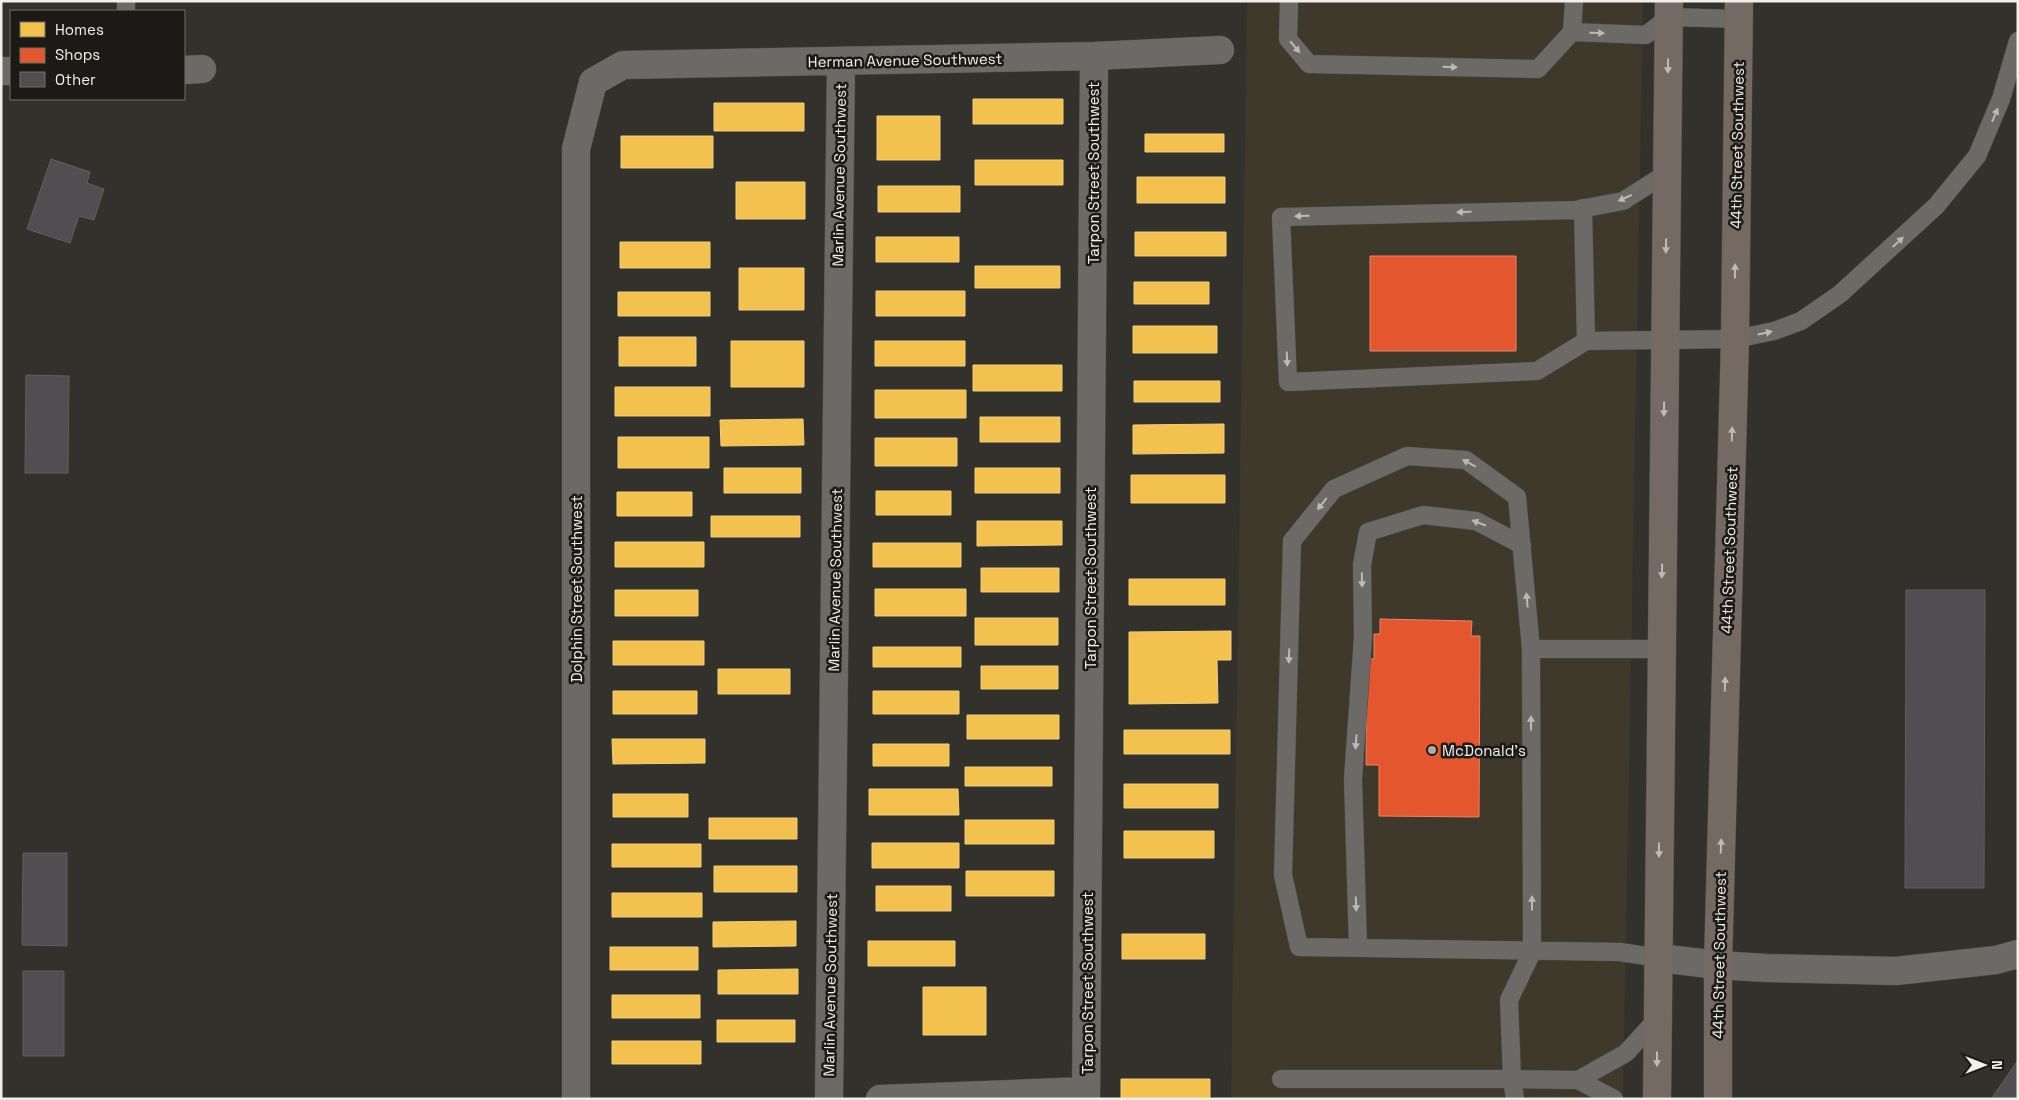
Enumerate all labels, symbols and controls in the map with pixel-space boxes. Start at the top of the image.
legend [10,10,185,100]
text: Homes [55,20,104,39]
one-way arrow [1589,30,1605,38]
one-way arrow [1290,41,1301,54]
text: Shops [55,45,100,64]
street label: Herman Avenue Southwest [808,49,1003,71]
one-way arrow [1664,58,1672,74]
street label: 44th Street Southwest [1726,61,1748,229]
one-way arrow [1443,63,1459,71]
text: Other [55,70,96,89]
street label: Tarpon Street Southwest [1084,82,1103,264]
street label: Marlin Avenue Southwest [828,83,850,267]
one-way arrow [1991,108,1999,122]
one-way arrow [1618,195,1632,203]
one-way arrow [1456,209,1472,217]
one-way arrow [1293,213,1309,221]
one-way arrow [1891,236,1903,248]
one-way arrow [1662,238,1670,254]
one-way arrow [1732,263,1740,279]
one-way arrow [1758,329,1773,337]
one-way arrow [1283,351,1291,367]
one-way arrow [1660,401,1668,417]
one-way arrow [1728,426,1736,442]
one-way arrow [1462,459,1477,467]
street label: 44th Street Southwest [1717,466,1741,634]
street label: Tarpon Street Southwest [1081,487,1100,669]
street label: Marlin Avenue Southwest [824,488,846,672]
street label: Dolphin Street Southwest [567,495,586,683]
one-way arrow [1317,497,1328,510]
one-way arrow [1471,519,1486,527]
one-way arrow [1658,563,1666,579]
one-way arrow [1358,572,1366,588]
one-way arrow [1523,592,1531,608]
one-way arrow [1285,648,1293,664]
one-way arrow [1722,676,1730,692]
one-way arrow [1527,715,1535,731]
one-way arrow [1351,734,1359,750]
place label: McDonald's [1442,741,1526,760]
marker: McDonald's [1426,744,1438,756]
one-way arrow [1717,838,1725,854]
one-way arrow [1655,842,1663,858]
street label: 44th Street Southwest [1708,871,1730,1039]
street label: Tarpon Street Southwest [1078,892,1097,1074]
street label: Marlin Avenue Southwest [819,893,841,1077]
one-way arrow [1528,895,1536,911]
one-way arrow [1353,897,1361,913]
north arrow [1959,1040,2009,1090]
one-way arrow [1653,1051,1661,1067]
text: N [1988,1060,2006,1070]

